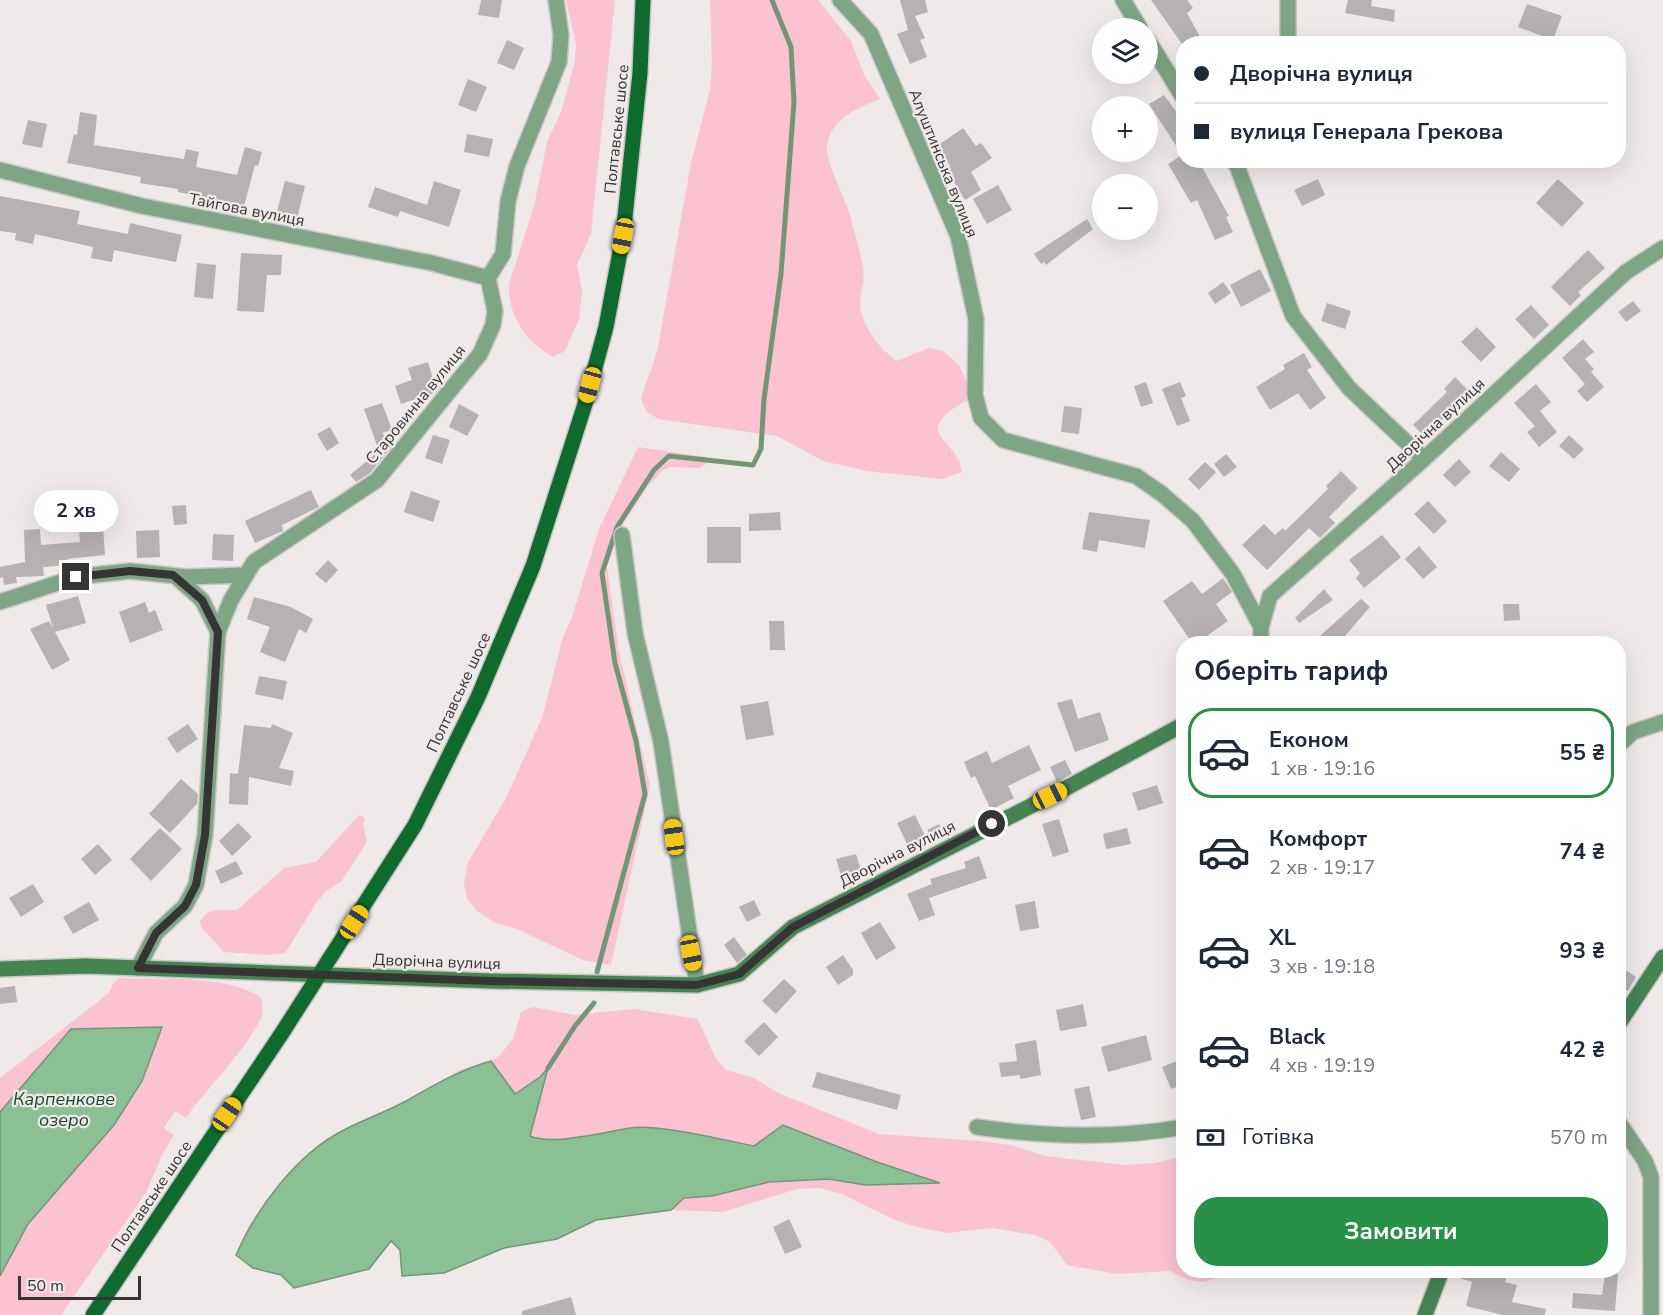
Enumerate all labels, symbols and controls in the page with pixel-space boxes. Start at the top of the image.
map controls [1092,18,1158,240]
button: layers [1092,18,1158,84]
text: Дворічна вулиця [1230,59,1413,89]
street label: Полтавське шосе [599,63,635,195]
street label: Алуштинська вулиця [903,86,983,241]
button: + [1092,96,1158,162]
text: вулиця Генерала Грекова [1230,117,1503,147]
button: − [1092,174,1158,240]
street label: Тайгова вулиця [187,188,306,232]
car [611,217,635,255]
street label: Старовинна вулиця [361,340,471,469]
car [577,365,603,405]
street label: Дворічна вулиця [1381,373,1490,476]
callout: 2 хв [34,490,118,532]
text: 2 хв [56,497,96,524]
route end [62,563,89,590]
street label: Полтавське шосе [421,629,496,756]
text: Оберіть тариф [1194,653,1388,690]
text: Економ [1269,725,1349,755]
icon: car [1197,726,1251,780]
text: 55 ₴ [1559,738,1605,768]
text: 1 хв · 19:16 [1269,755,1375,782]
car [1030,780,1070,812]
route start [978,810,1005,837]
street label: Дворічна вулиця [835,815,959,893]
car [663,818,685,856]
text: Комфорт [1269,824,1367,854]
icon: car [1197,825,1251,879]
text: 74 ₴ [1559,837,1605,867]
text: 2 хв · 19:17 [1269,854,1375,881]
car [337,902,371,942]
text: XL [1269,923,1296,953]
icon: car [1197,924,1251,978]
car [679,934,703,972]
text: 93 ₴ [1559,936,1605,966]
street label: Дворічна вулиця [373,949,501,975]
text: 3 хв · 19:18 [1269,953,1375,980]
text: Black [1269,1022,1325,1052]
icon: car [1197,1023,1251,1077]
text: 42 ₴ [1559,1035,1605,1065]
text: 4 хв · 19:19 [1269,1052,1375,1079]
water label: Карпенкове озеро [13,1087,115,1132]
car [209,1094,245,1134]
icon: cash [1194,1121,1227,1154]
text: Готівка [1242,1122,1314,1152]
text: 570 m [1550,1124,1608,1151]
street label: Полтавське шосе [106,1136,197,1257]
button: Замовити [1194,1197,1608,1266]
scale bar [18,1273,141,1300]
text: 50 m [27,1275,64,1297]

